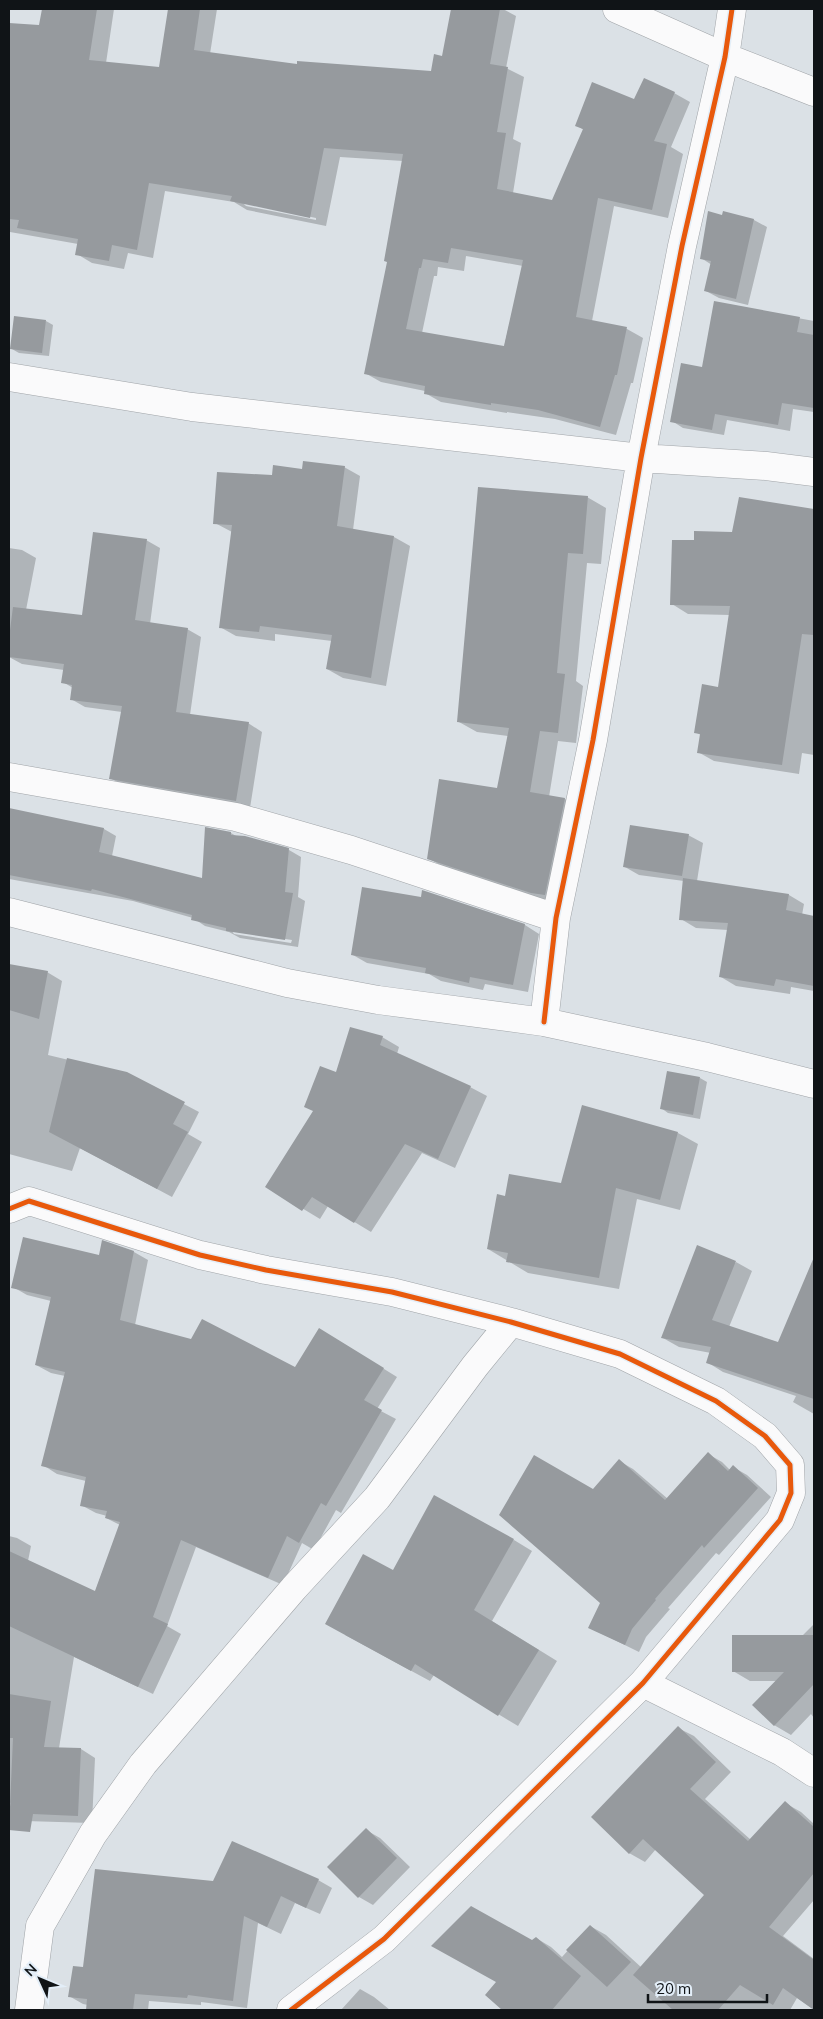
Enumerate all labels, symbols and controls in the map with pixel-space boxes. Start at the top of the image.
north arrow [15,1954,65,2004]
text: N [21,1960,41,1980]
scale bar [648,1972,767,2004]
text: 20 m [656,1979,691,1998]

